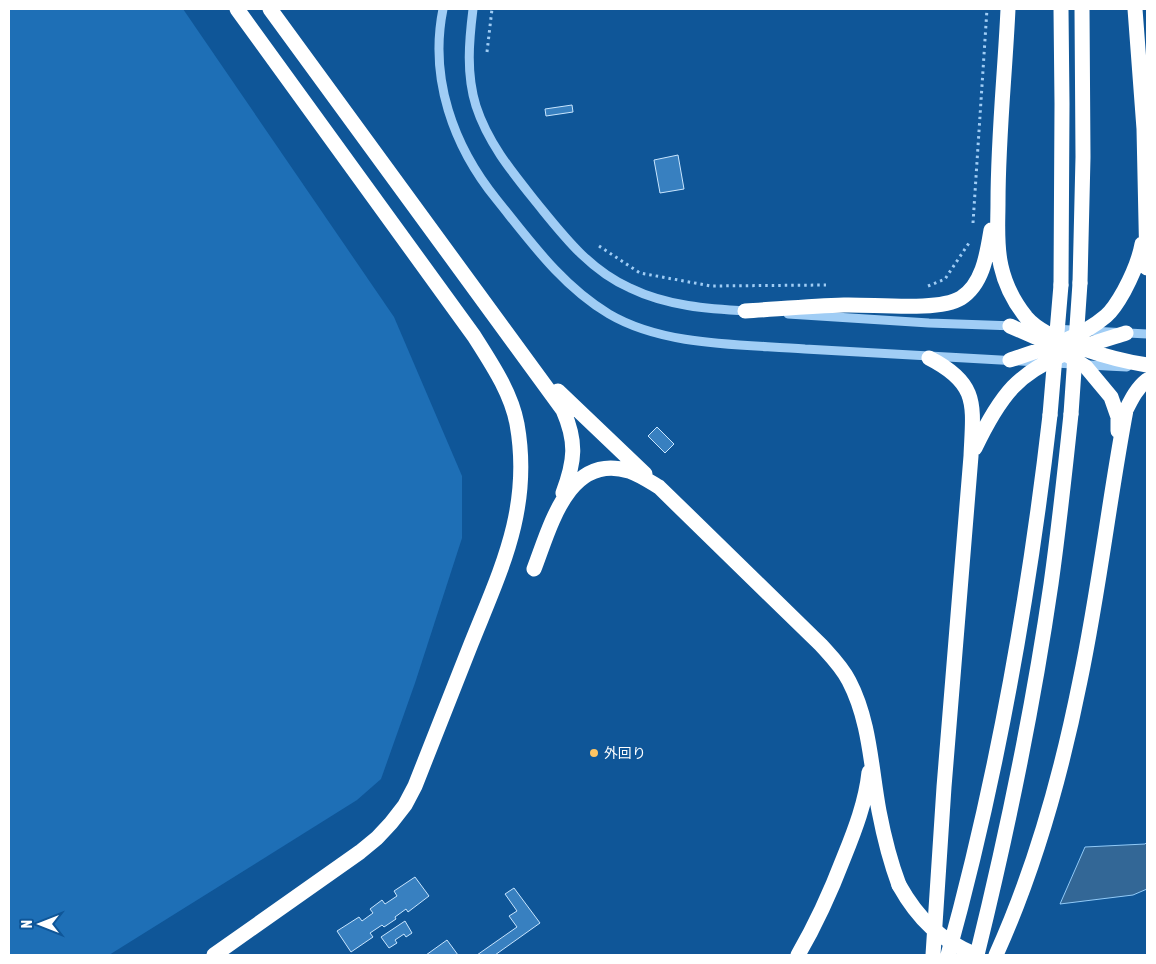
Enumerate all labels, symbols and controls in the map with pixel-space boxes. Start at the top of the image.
place label: 外回り [604,745,646,761]
marker: 外回り [588,747,600,759]
north arrow [15,899,65,949]
text: N [19,920,35,928]

